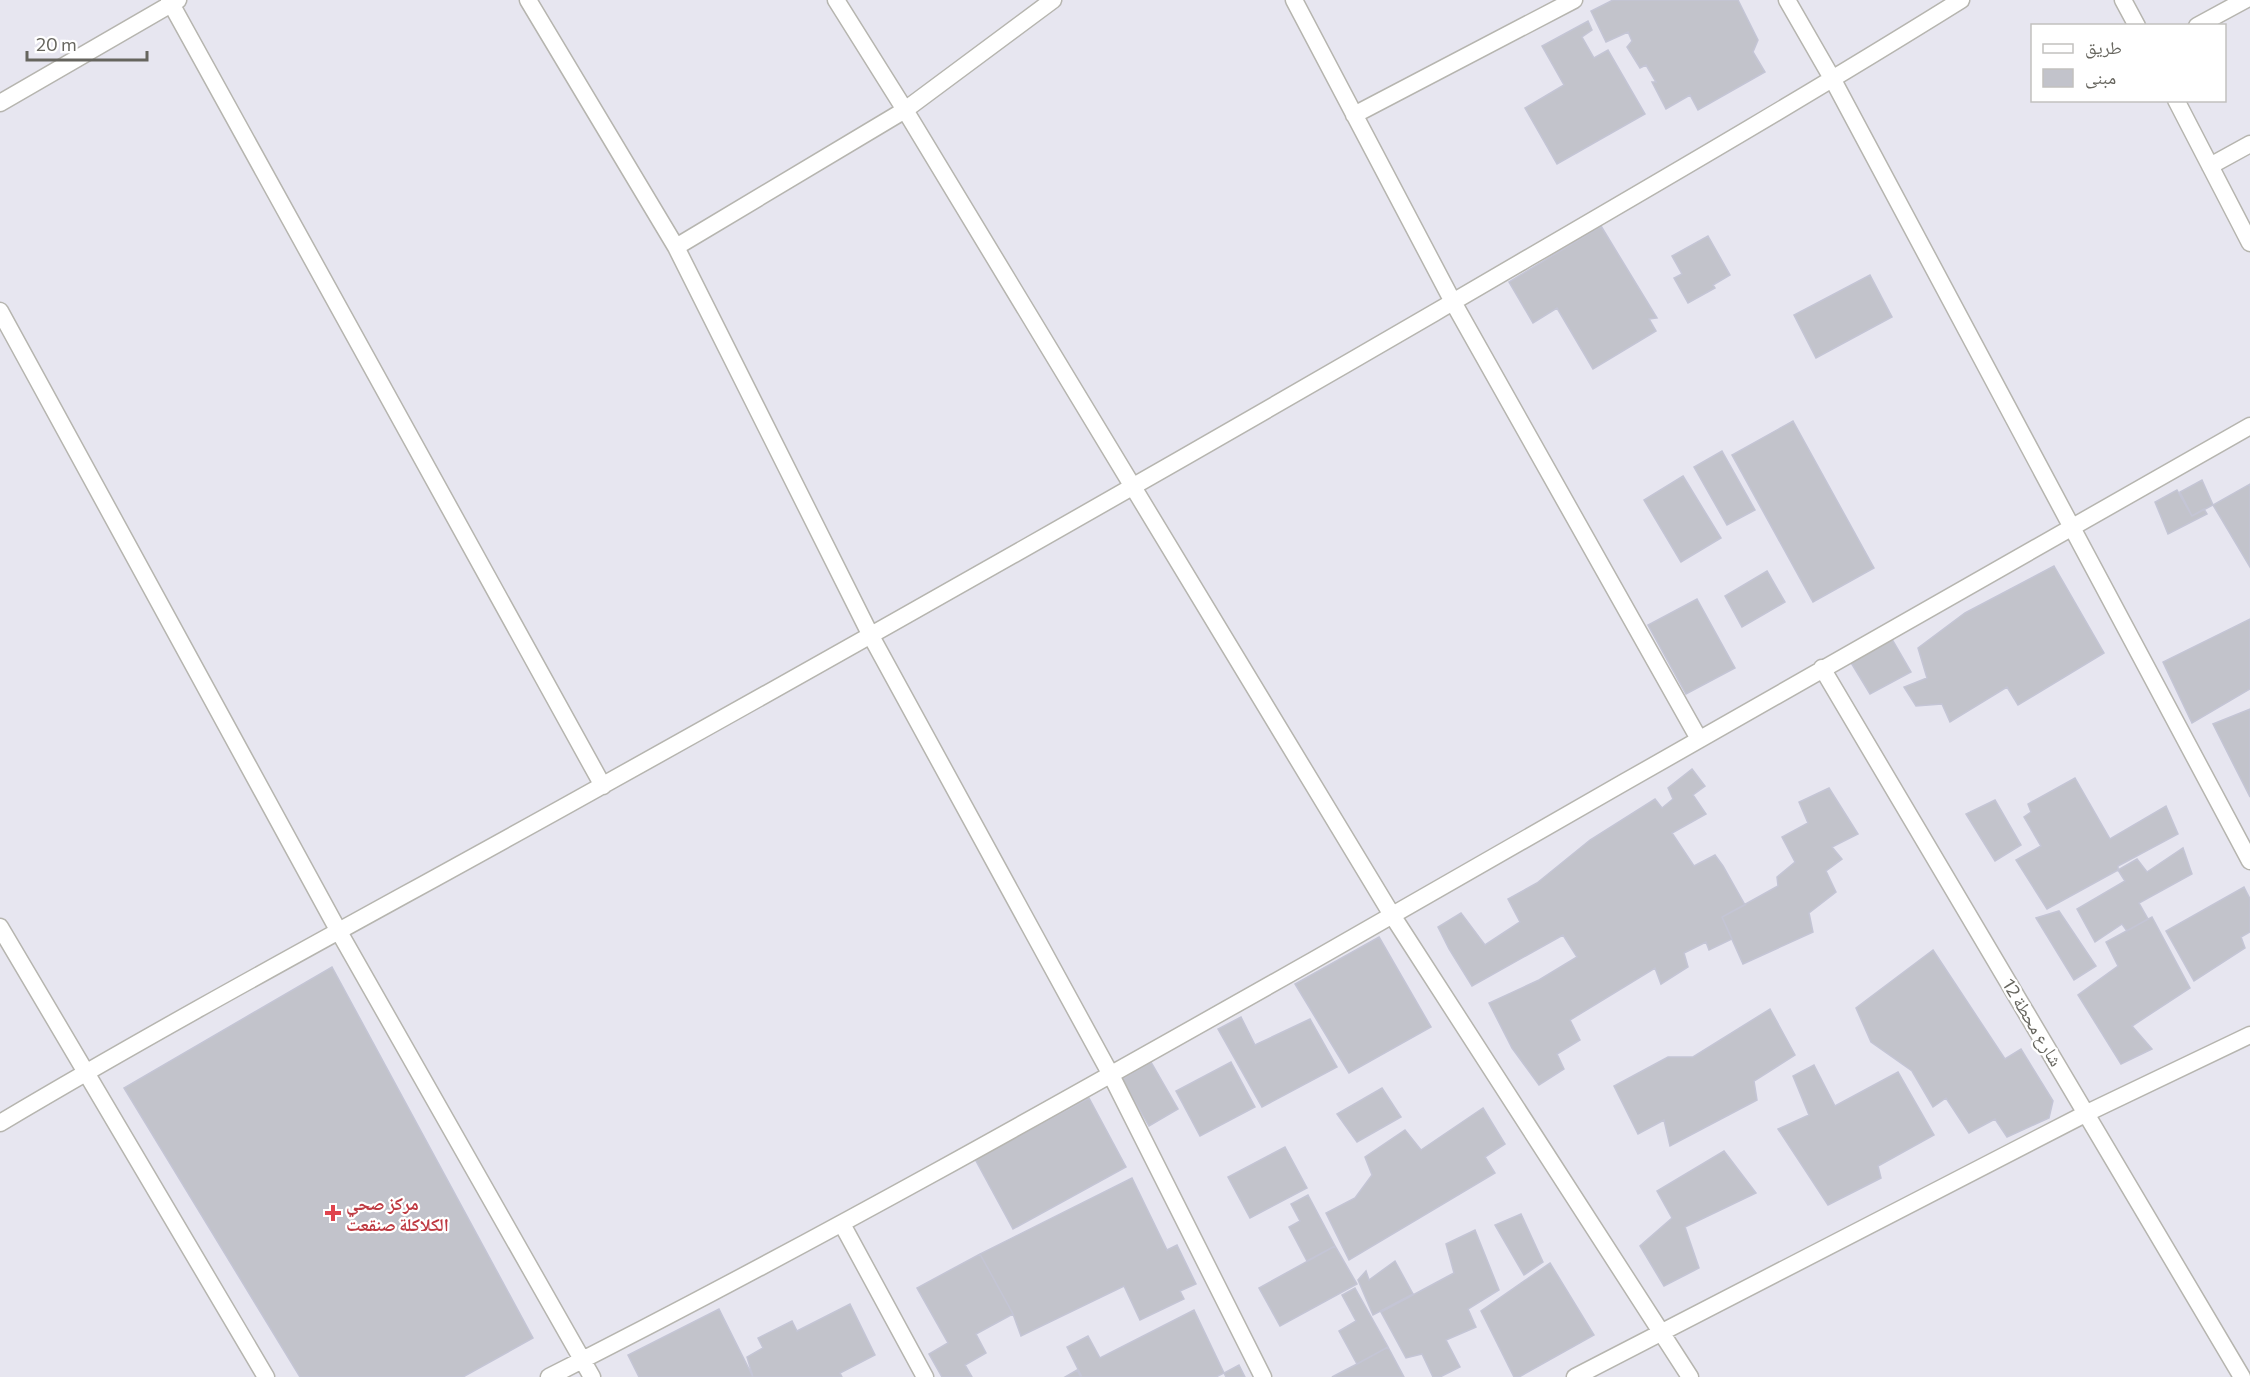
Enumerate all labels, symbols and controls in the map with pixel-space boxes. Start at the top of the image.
scale bar [27,24,147,62]
legend [2031,24,2226,102]
text: 20 m [36,33,77,55]
text: طريق [2085,36,2122,59]
text: مبنى [2085,66,2116,89]
street label: شارع محطة 12 [1997,974,2068,1070]
place label: مركز صحي الكلاكلة صنقعت [346,1192,449,1235]
marker: مركز صحي الكلاكلة صنقعت [324,1204,342,1222]

